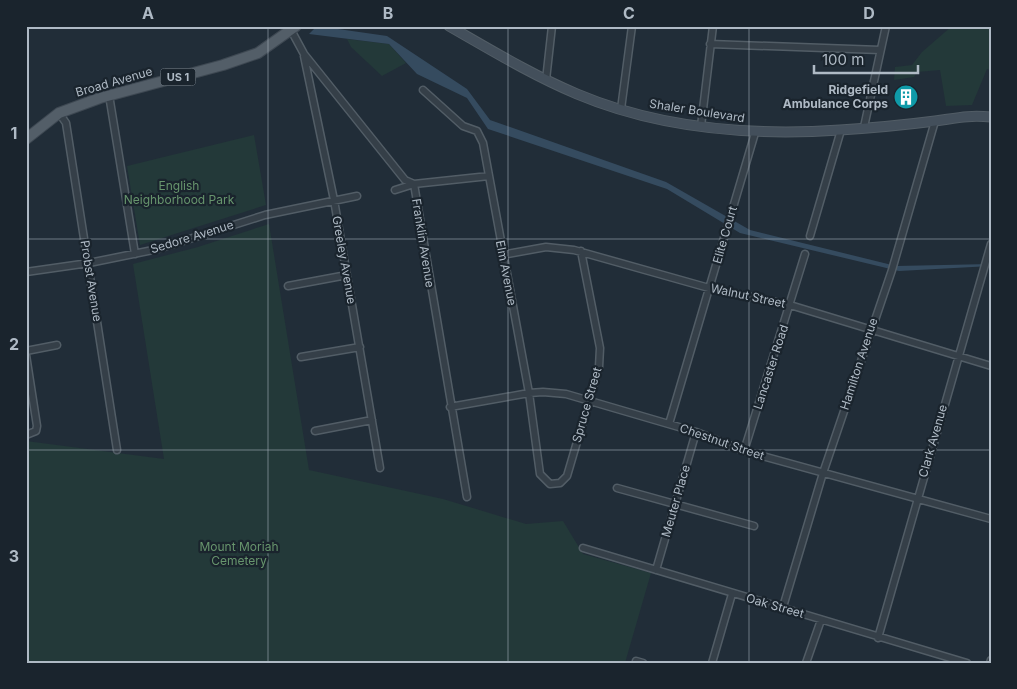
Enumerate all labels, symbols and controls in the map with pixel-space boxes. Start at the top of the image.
text: A [142,3,154,23]
text: B [383,3,393,23]
text: C [623,3,635,23]
text: D [863,3,875,23]
scale bar [814,42,918,74]
text: 100 m [822,50,864,69]
street label: Broad Avenue [74,63,154,100]
road number: US 1 [160,68,196,86]
place label: Ridgefield Ambulance Corps [783,82,888,111]
building icon: Ridgefield Ambulance Corps [893,84,919,110]
street label: Shaler Boulevard [648,96,746,125]
text: 1 [11,123,17,143]
park label: English Neighborhood Park [124,178,235,207]
street label: Franklin Avenue [409,197,438,289]
street label: Elite Court [709,204,740,265]
street label: Greeley Avenue [329,215,360,305]
street label: Sedore Avenue [148,217,235,256]
street label: Probst Avenue [78,239,105,323]
street label: Elm Avenue [493,239,520,307]
street label: Walnut Street [709,280,787,311]
street label: Hamilton Avenue [837,316,880,412]
street label: Lancaster Road [750,323,791,411]
text: 2 [9,334,19,354]
street label: Spruce Street [569,365,604,444]
street label: Clark Avenue [915,403,950,479]
street label: Chestnut Street [678,420,766,463]
street label: Meuter Place [658,463,693,539]
park label: Mount Moriah Cemetery [199,539,279,568]
text: 3 [9,546,19,566]
street label: Oak Street [744,590,806,621]

